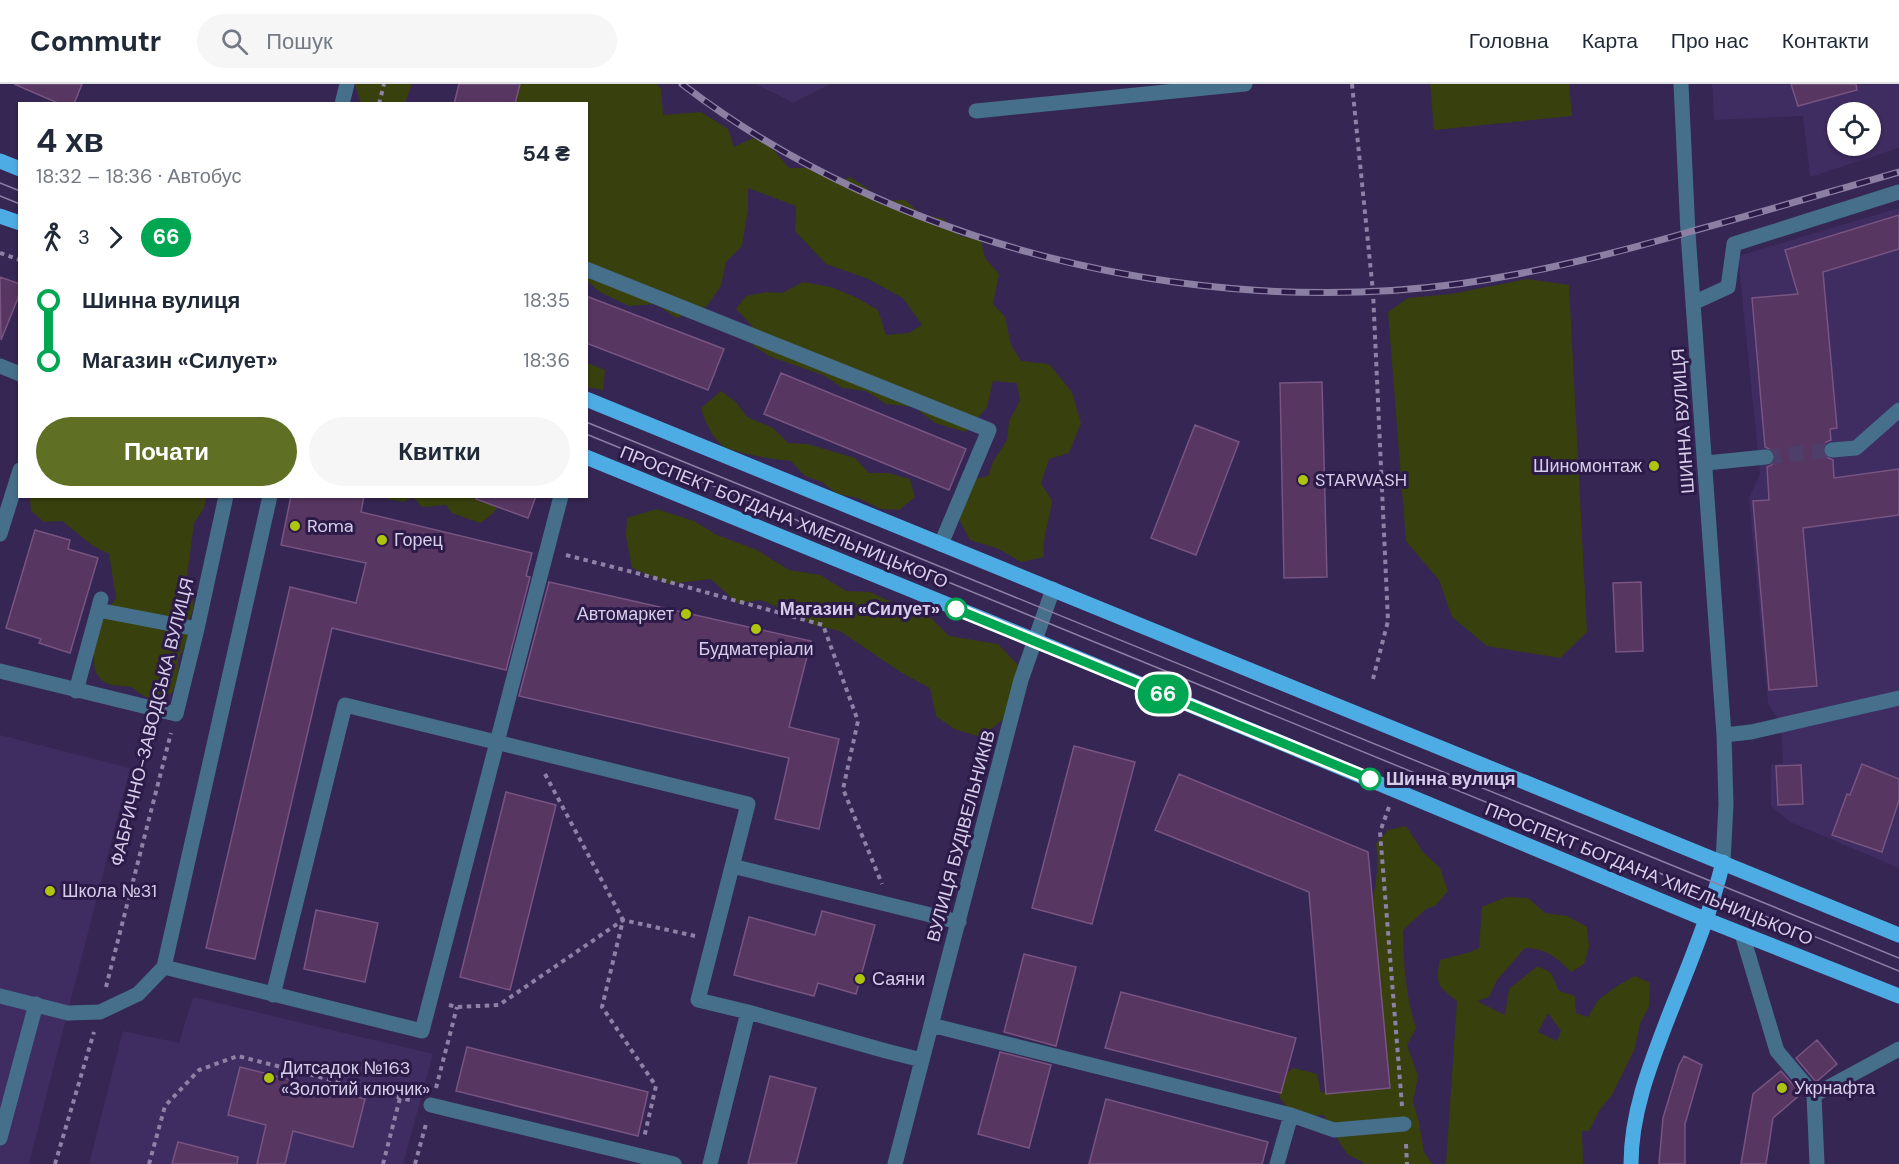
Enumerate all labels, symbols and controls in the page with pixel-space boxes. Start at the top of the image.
search box [197,14,617,68]
text: Commutr [30,23,161,60]
icon: search [218,25,251,58]
text: Пошук [266,27,333,56]
text: Головна [1469,27,1549,55]
text: Карта [1582,27,1638,55]
text: Про нас [1671,27,1749,55]
text: Контакти [1782,27,1869,55]
map controls [1827,102,1881,156]
button: locate [1827,102,1881,156]
text: 4 хв [36,119,104,162]
text: 54 ₴ [522,139,570,168]
text: 18:32 – 18:36 · Автобус [36,163,242,189]
icon: walk [36,221,69,254]
icon: forward [99,221,132,254]
text: 66 [153,223,179,251]
text: 3 [78,224,90,250]
text: Шинна вулиця [82,286,240,315]
text: 18:35 [524,287,570,313]
text: Магазин «Силует» [82,346,278,375]
text: 18:36 [523,347,570,373]
street label: ШИННА ВУЛИЦЯ [1666,348,1700,494]
button: Почати [36,417,297,486]
button: Квитки [309,417,570,486]
street label: ПРОСПЕКТ БОГДАНА ХМЕЛЬНИЦЬКОГО [616,440,952,594]
place label: Шиномонтаж [1533,454,1642,478]
marker: Шиномонтаж [1647,459,1661,473]
place label: STARWASH [1315,468,1407,492]
marker: STARWASH [1296,473,1310,487]
place label: Roma [307,514,354,538]
marker: Roma [288,519,302,533]
place label: Горец [394,528,443,552]
marker: Горец [375,533,389,547]
street label: ФАБРИЧНО-ЗАВОДСЬКА ВУЛИЦЯ [105,575,199,869]
place label: Магазин «Силует» [780,597,940,621]
marker: Магазин «Силует» [945,598,967,620]
place label: Автомаркет [577,602,674,626]
marker: Автомаркет [679,607,693,621]
marker: Будматеріали [749,622,763,636]
place label: Будматеріали [699,637,813,661]
line badge: 66 [1136,674,1190,714]
text: 66 [1150,680,1176,708]
street label: ВУЛИЦЯ БУДІВЕЛЬНИКІВ [921,727,1001,945]
place label: Шинна вулиця [1386,767,1516,791]
marker: Шинна вулиця [1359,768,1381,790]
street label: ПРОСПЕКТ БОГДАНА ХМЕЛЬНИЦЬКОГО [1481,797,1817,951]
place label: Школа №31 [62,879,157,903]
marker: Школа №31 [43,884,57,898]
place label: Саяни [872,967,925,991]
marker: Саяни [853,972,867,986]
place label: Дитсадок №163 «Золотий ключик» [281,1056,430,1101]
marker: Дитсадок №163 «Золотий ключик» [262,1071,276,1085]
place label: Укрнафта [1794,1076,1876,1100]
marker: Укрнафта [1775,1081,1789,1095]

